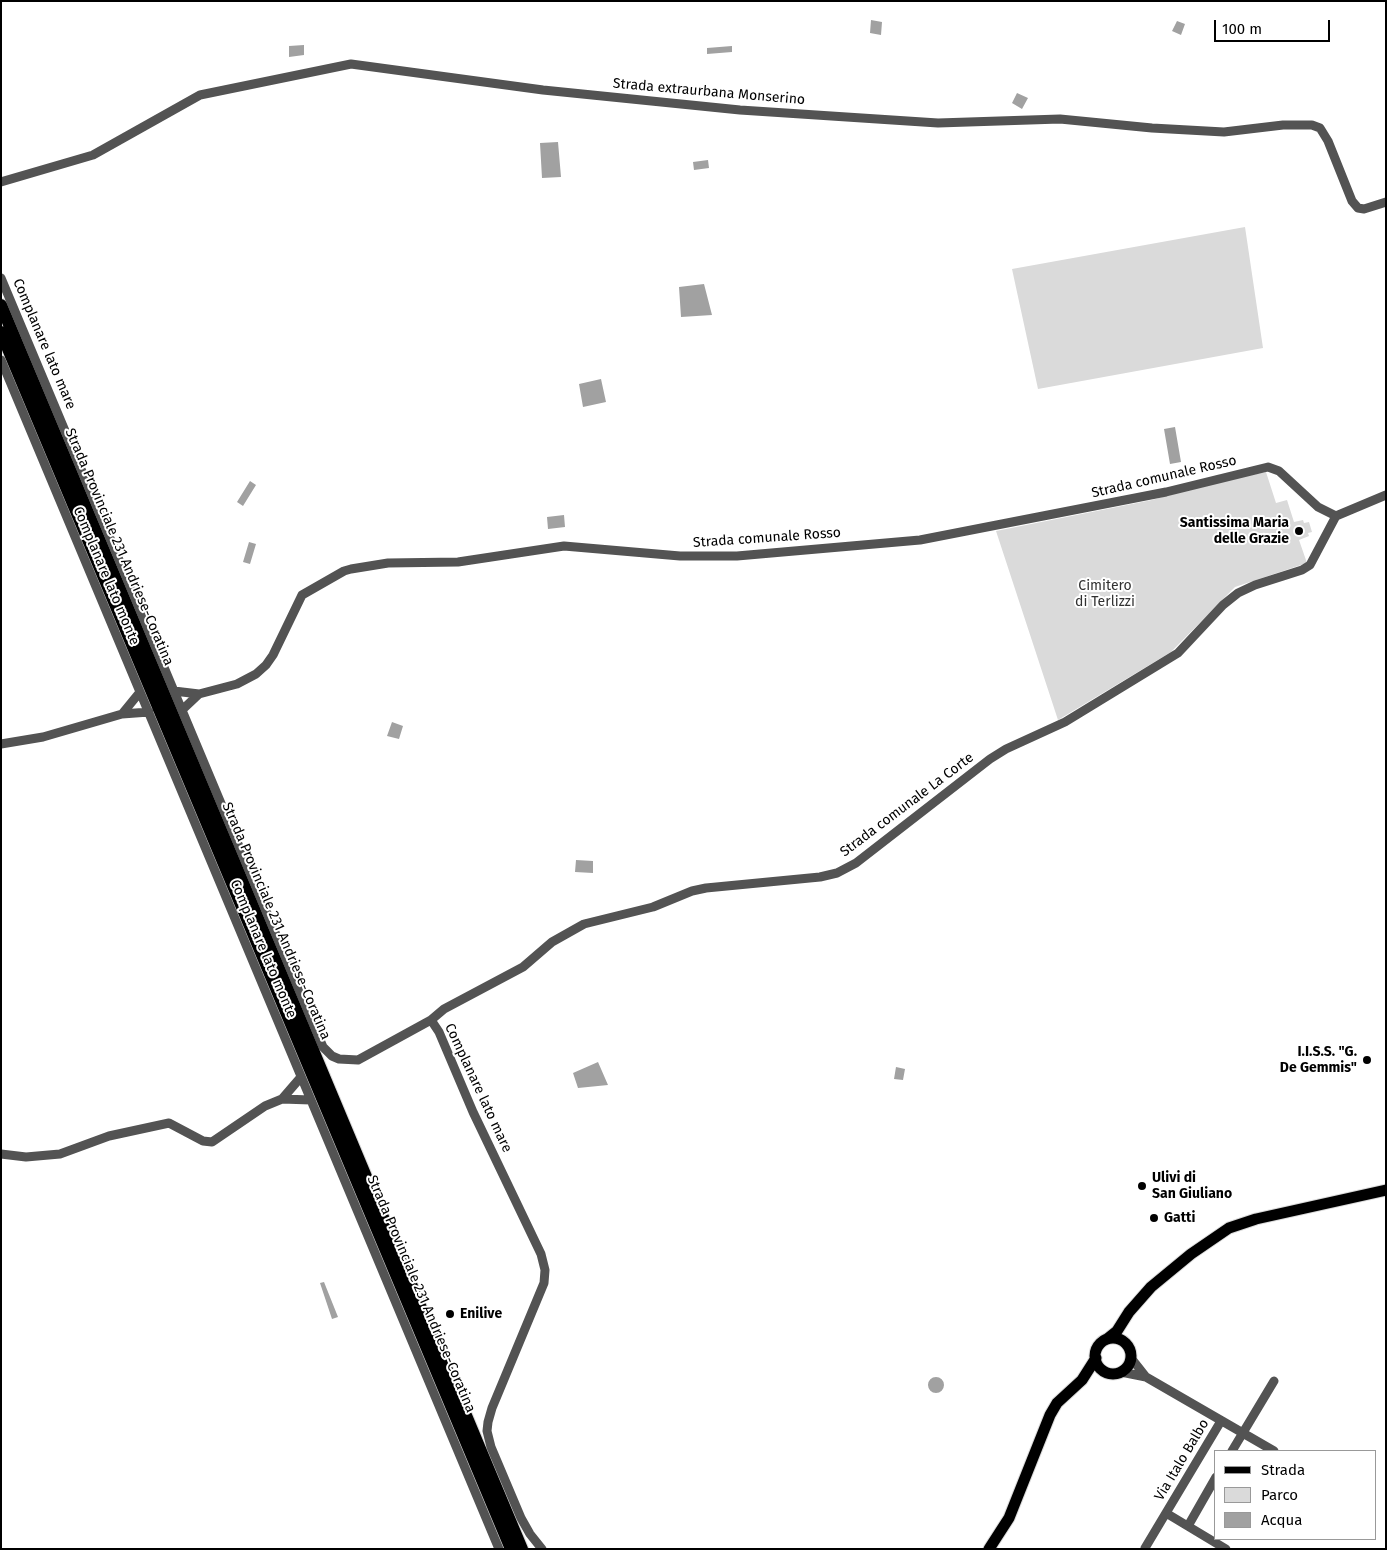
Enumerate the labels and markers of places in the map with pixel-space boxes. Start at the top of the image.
place label: Santissima Maria delle Grazie [1180,515,1289,548]
marker: Santissima Maria delle Grazie [1293,525,1305,537]
place label: I.I.S.S. "G. De Gemmis" [1280,1044,1357,1076]
marker: I.I.S.S. "G. De Gemmis" [1361,1054,1373,1066]
place label: Ulivi di San Giuliano [1152,1170,1232,1202]
marker: Ulivi di San Giuliano [1136,1180,1148,1192]
place label: Gatti [1164,1210,1195,1226]
marker: Gatti [1148,1212,1160,1224]
place label: Enilive [460,1306,502,1322]
marker: Enilive [444,1308,456,1320]

